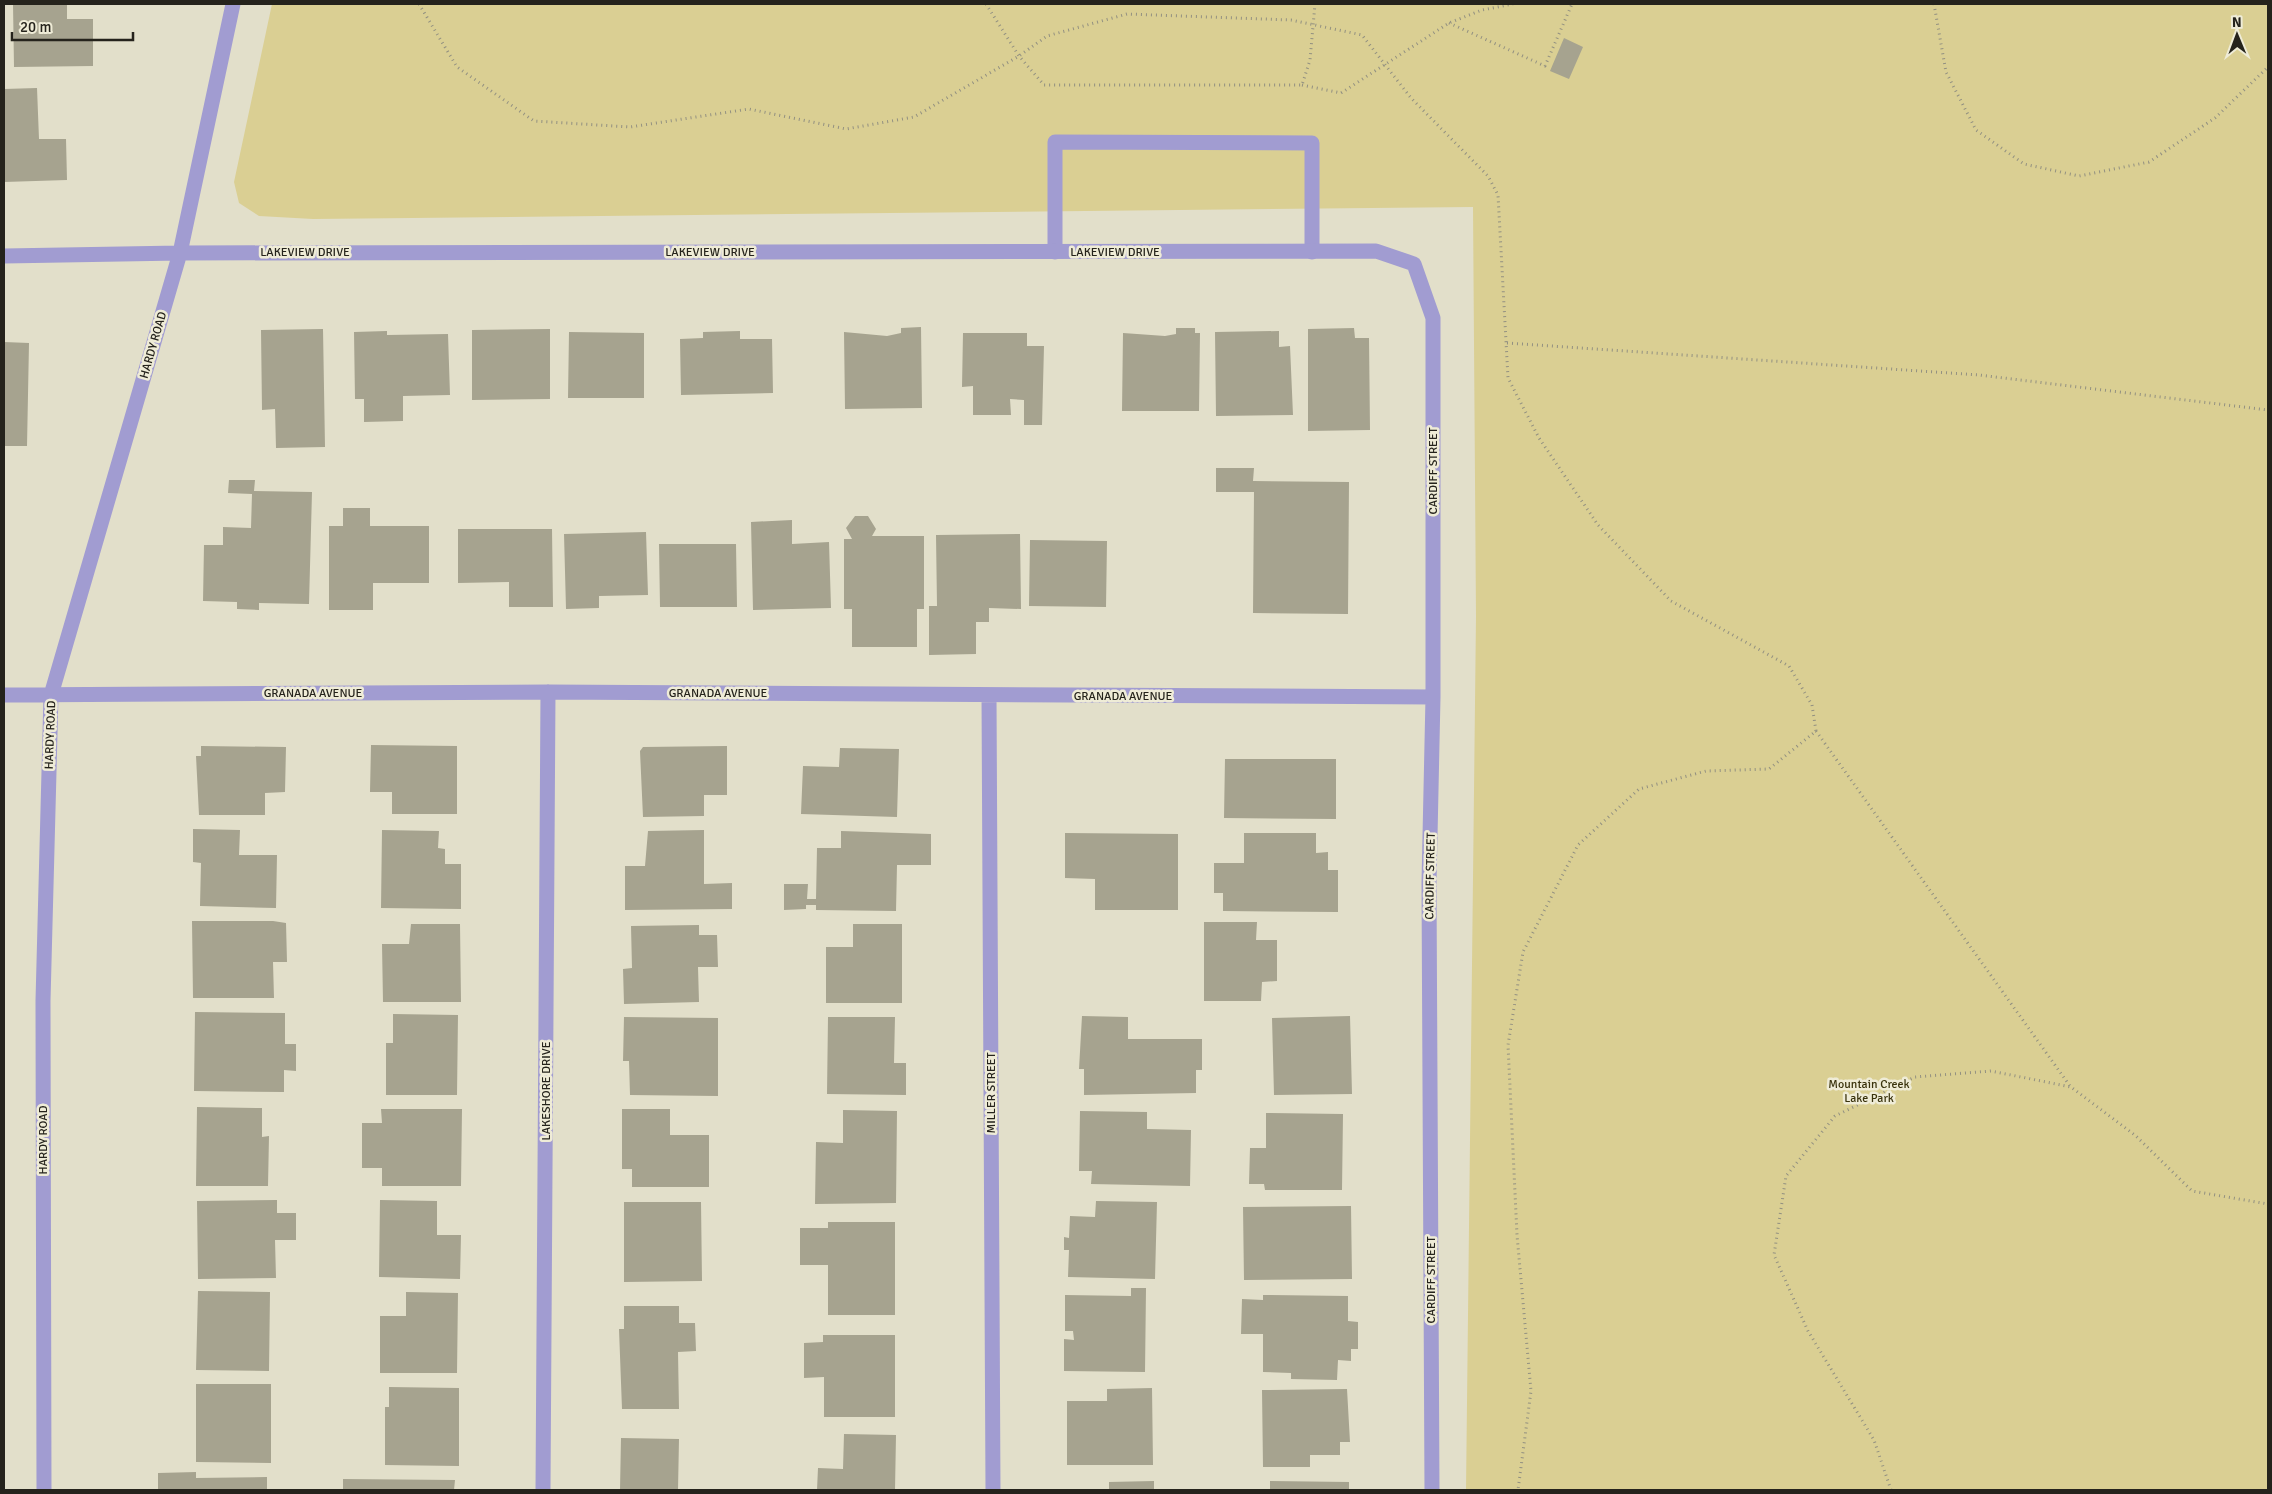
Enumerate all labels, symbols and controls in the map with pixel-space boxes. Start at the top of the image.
scale bar [12,10,134,42]
north arrow [2212,10,2262,60]
text: N [2232,14,2242,31]
text: 20 m [20,18,51,36]
street label: LAKEVIEW DRIVE [260,245,350,260]
street label: LAKEVIEW DRIVE [665,245,755,260]
street label: LAKEVIEW DRIVE [1070,245,1160,260]
street label: HARDY ROAD [137,310,170,380]
street label: CARDIFF STREET [1426,427,1441,515]
street label: GRANADA AVENUE [264,686,363,701]
street label: GRANADA AVENUE [669,686,768,701]
street label: GRANADA AVENUE [1074,689,1173,704]
street label: HARDY ROAD [42,700,59,770]
street label: CARDIFF STREET [1422,832,1439,920]
street label: LAKESHORE DRIVE [539,1041,554,1140]
street label: MILLER STREET [984,1052,999,1134]
park label: Mountain Creek Lake Park [1828,1077,1910,1106]
street label: HARDY ROAD [36,1105,51,1174]
street label: CARDIFF STREET [1424,1236,1439,1324]

